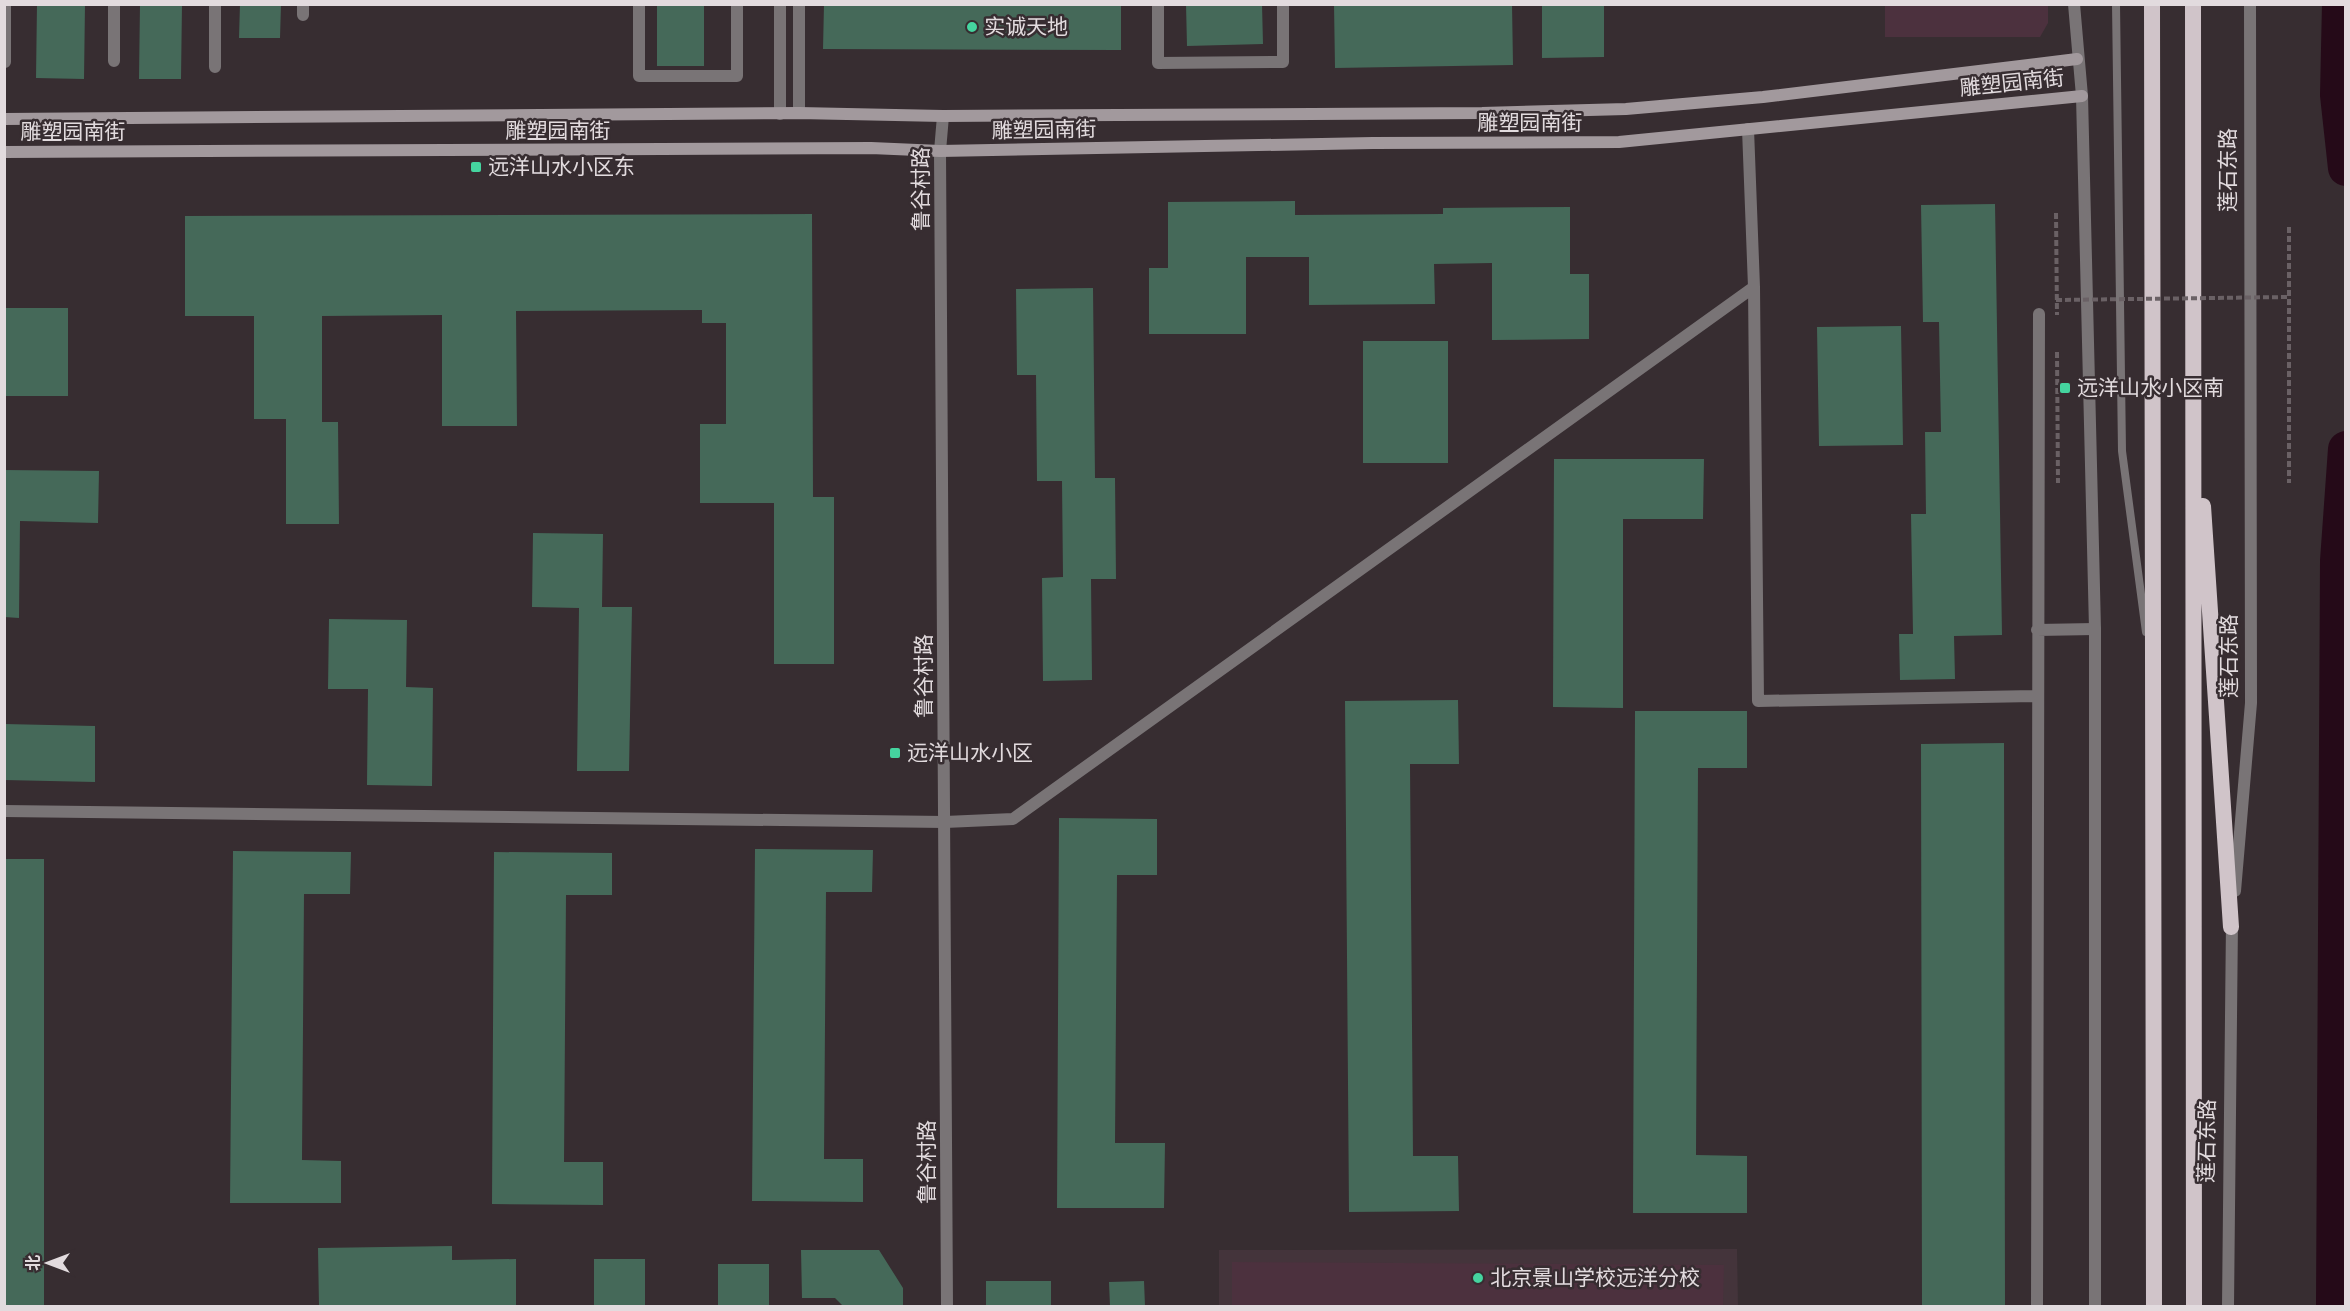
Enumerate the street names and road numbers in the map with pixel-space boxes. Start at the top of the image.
street label: 雕塑园南街 [1958,64,2065,99]
street label: 雕塑园南街 [1478,109,1583,134]
street label: 雕塑园南街 [991,115,1097,142]
street label: 雕塑园南街 [506,117,611,142]
street label: 雕塑园南街 [21,118,126,143]
street label: 莲石东路 [2214,128,2239,212]
street label: 鲁谷村路 [907,147,932,231]
street label: 莲石东路 [2215,614,2240,698]
street label: 鲁谷村路 [910,634,935,718]
street label: 莲石东路 [2192,1099,2219,1183]
street label: 鲁谷村路 [913,1120,938,1204]

